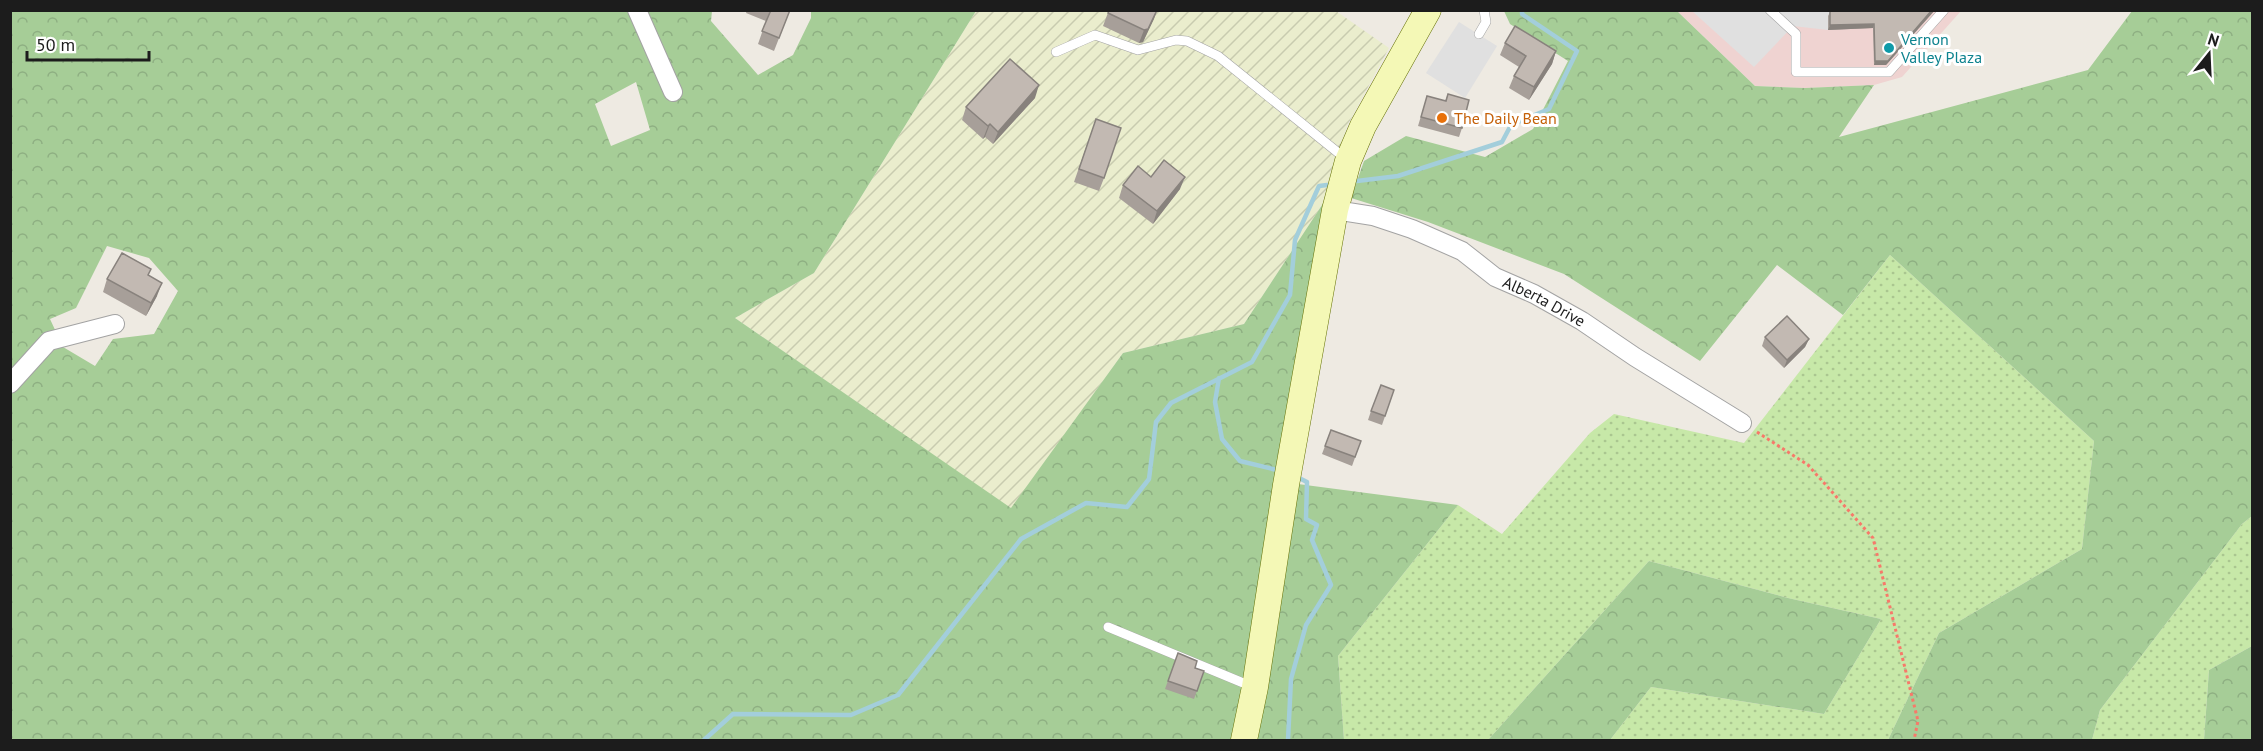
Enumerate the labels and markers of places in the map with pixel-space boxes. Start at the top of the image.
place label: Vernon Valley Plaza [1900,29,1982,67]
marker: Vernon Valley Plaza [1882,41,1896,55]
place label: The Daily Bean [1454,108,1557,128]
marker: The Daily Bean [1435,111,1449,125]

